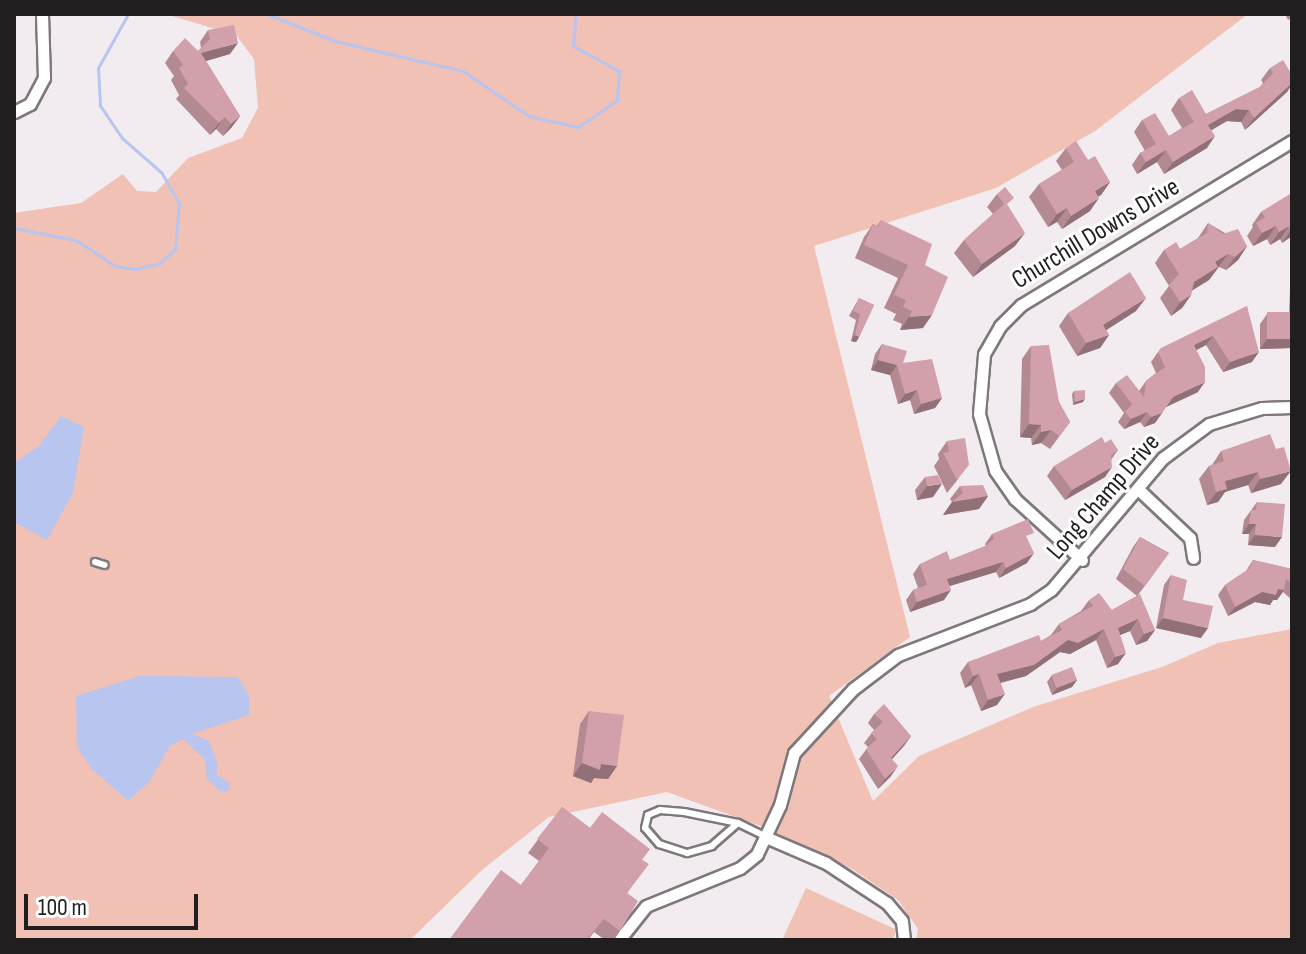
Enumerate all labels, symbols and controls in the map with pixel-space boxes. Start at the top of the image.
street label: Churchill Downs Drive [1007,172,1185,296]
street label: Long Champ Drive [1041,428,1167,566]
scale bar [28,878,202,928]
text: 100 m [38,893,87,922]

